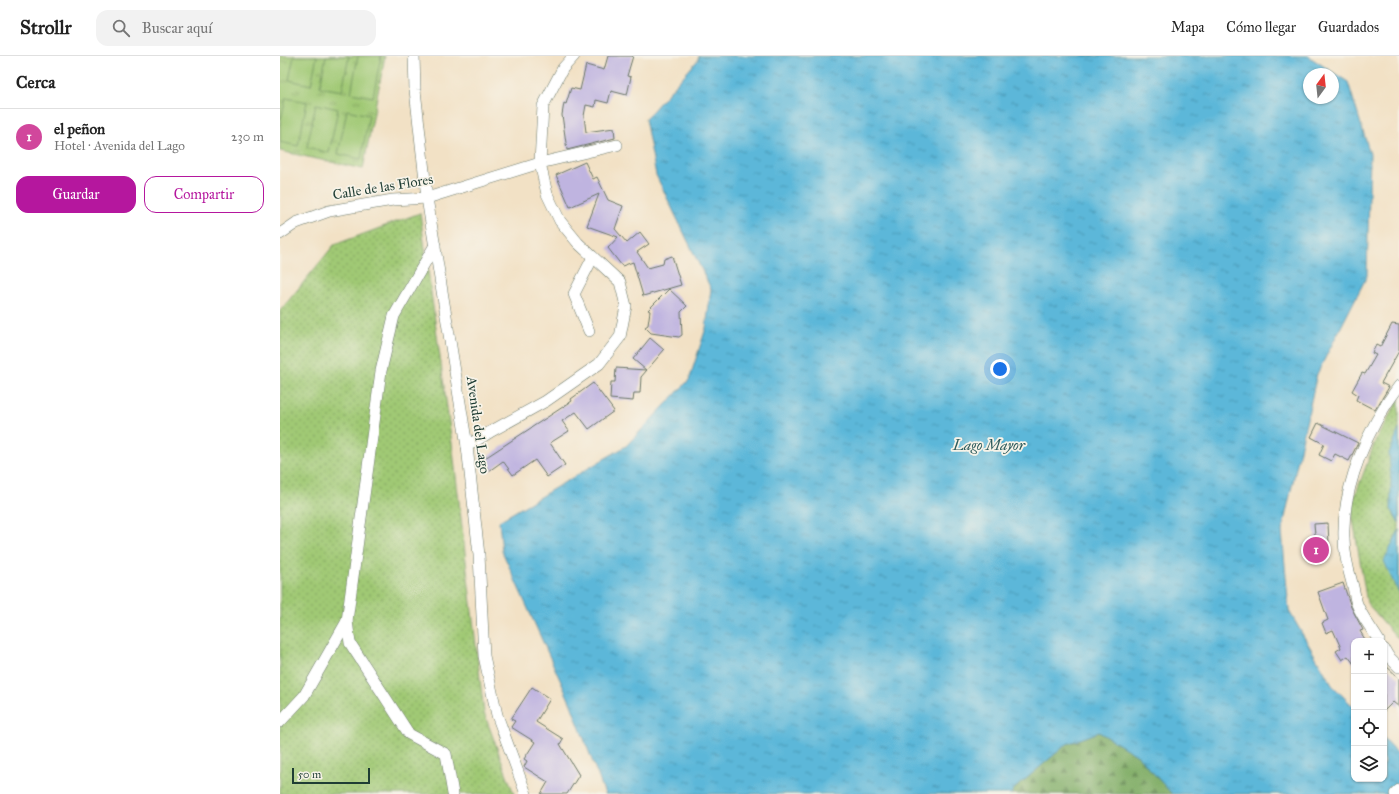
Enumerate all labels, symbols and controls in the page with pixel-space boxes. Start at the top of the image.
search box [96,10,376,46]
text: Strollr [20,16,72,39]
icon: search [110,17,132,39]
text: Buscar aquí [142,19,212,37]
text: Mapa [1171,19,1204,36]
text: Cómo llegar [1226,19,1296,36]
text: Guardados [1318,19,1379,36]
north arrow [1303,68,1339,104]
text: Cerca [16,72,55,93]
text: el peñon [54,120,105,138]
text: 1 [26,129,32,145]
text: 230 m [231,129,264,145]
text: Hotel · Avenida del Lago [54,138,185,154]
street label: Calle de las Flores [331,171,435,203]
button: Guardar [16,176,136,213]
button: Compartir [144,176,264,213]
your location [990,359,1010,379]
street label: Avenida del Lago [463,374,493,475]
water label: Lago Mayor [952,436,1026,454]
pin: 1 [1303,535,1329,565]
map controls [1351,638,1387,782]
button: + [1351,638,1387,674]
button: − [1351,674,1387,710]
button: locate [1351,710,1387,746]
button: layers [1351,746,1387,782]
scale bar [292,766,370,785]
text: 50 m [298,768,321,781]

